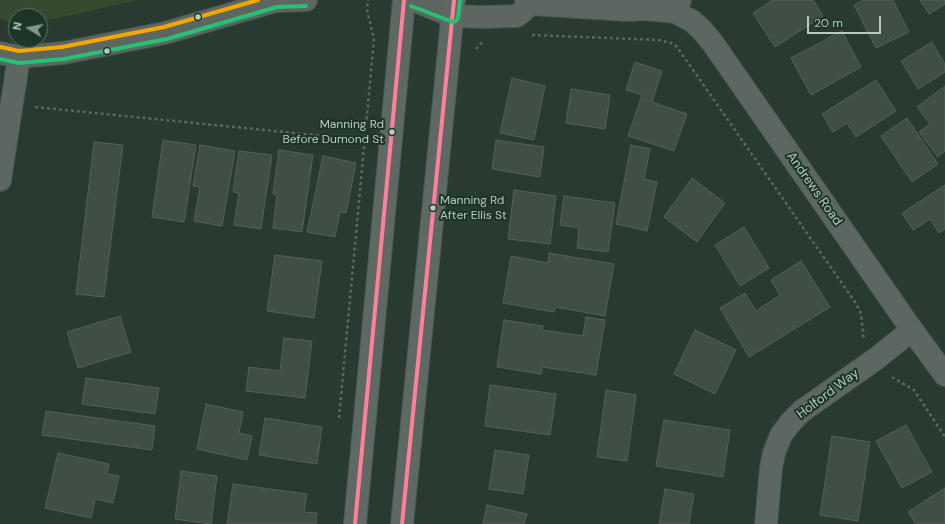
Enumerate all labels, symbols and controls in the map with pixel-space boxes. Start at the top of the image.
north arrow [8,8,48,48]
scale bar [809,8,883,34]
unlabelled marker [193,12,203,22]
text: 20 m [814,15,843,31]
text: N [10,21,25,31]
unlabelled marker [102,46,112,56]
place label: Manning Rd Before Dumond St [283,118,384,146]
marker: Manning Rd Before Dumond St [387,127,397,137]
street label: Andrews Road [783,149,845,229]
place label: Manning Rd After Ellis St [440,194,507,222]
marker: Manning Rd After Ellis St [428,203,438,213]
street label: Holford Way [794,366,862,422]

